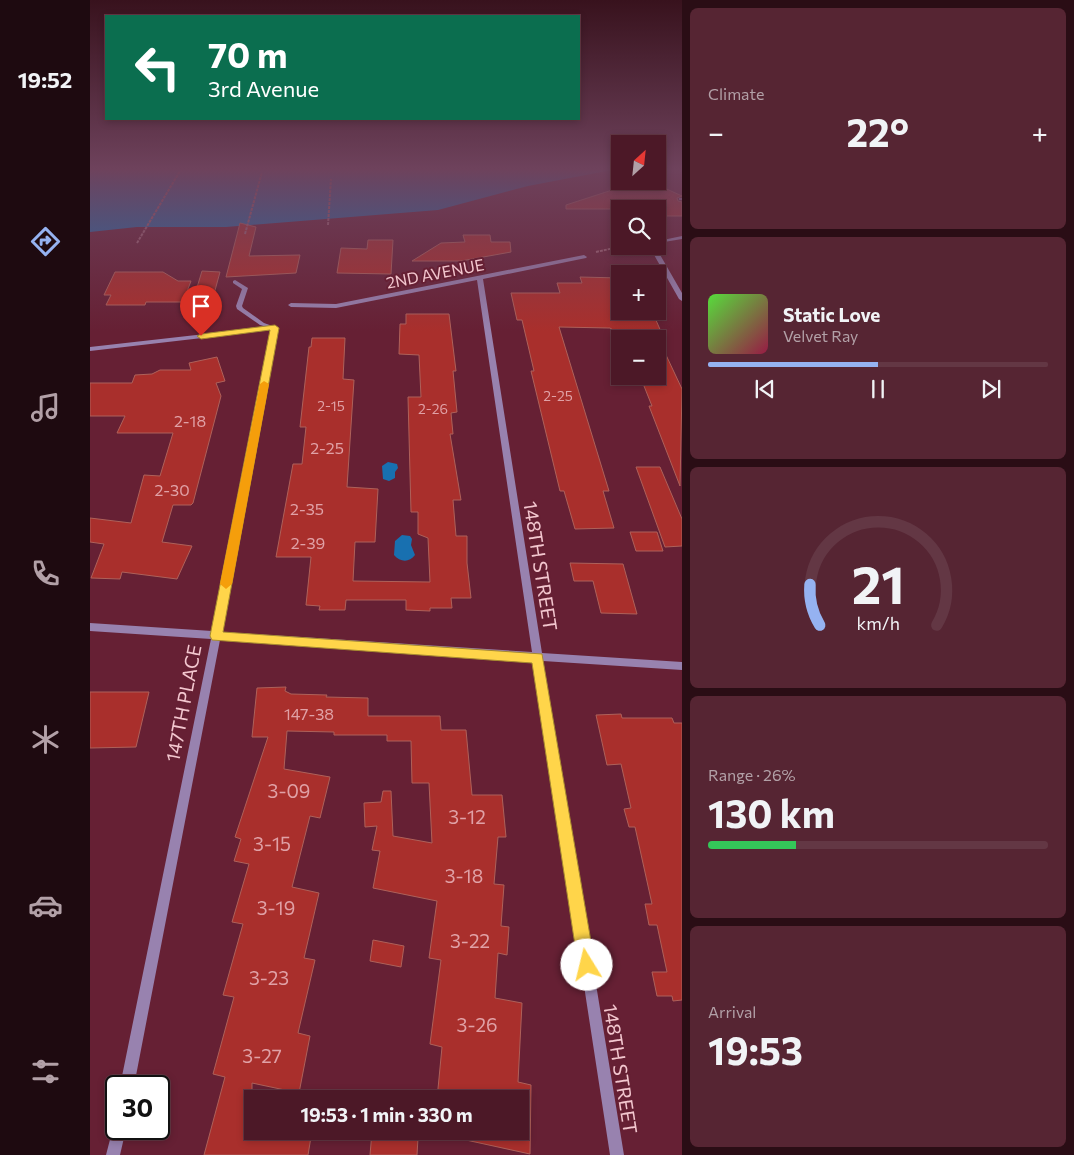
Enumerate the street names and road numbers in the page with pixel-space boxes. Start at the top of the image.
street label: 2ND AVENUE [384,254,486,292]
street label: 148TH STREET [519,499,563,633]
street label: 147TH PLACE [160,642,206,764]
street label: 148TH STREET [599,1002,643,1136]

